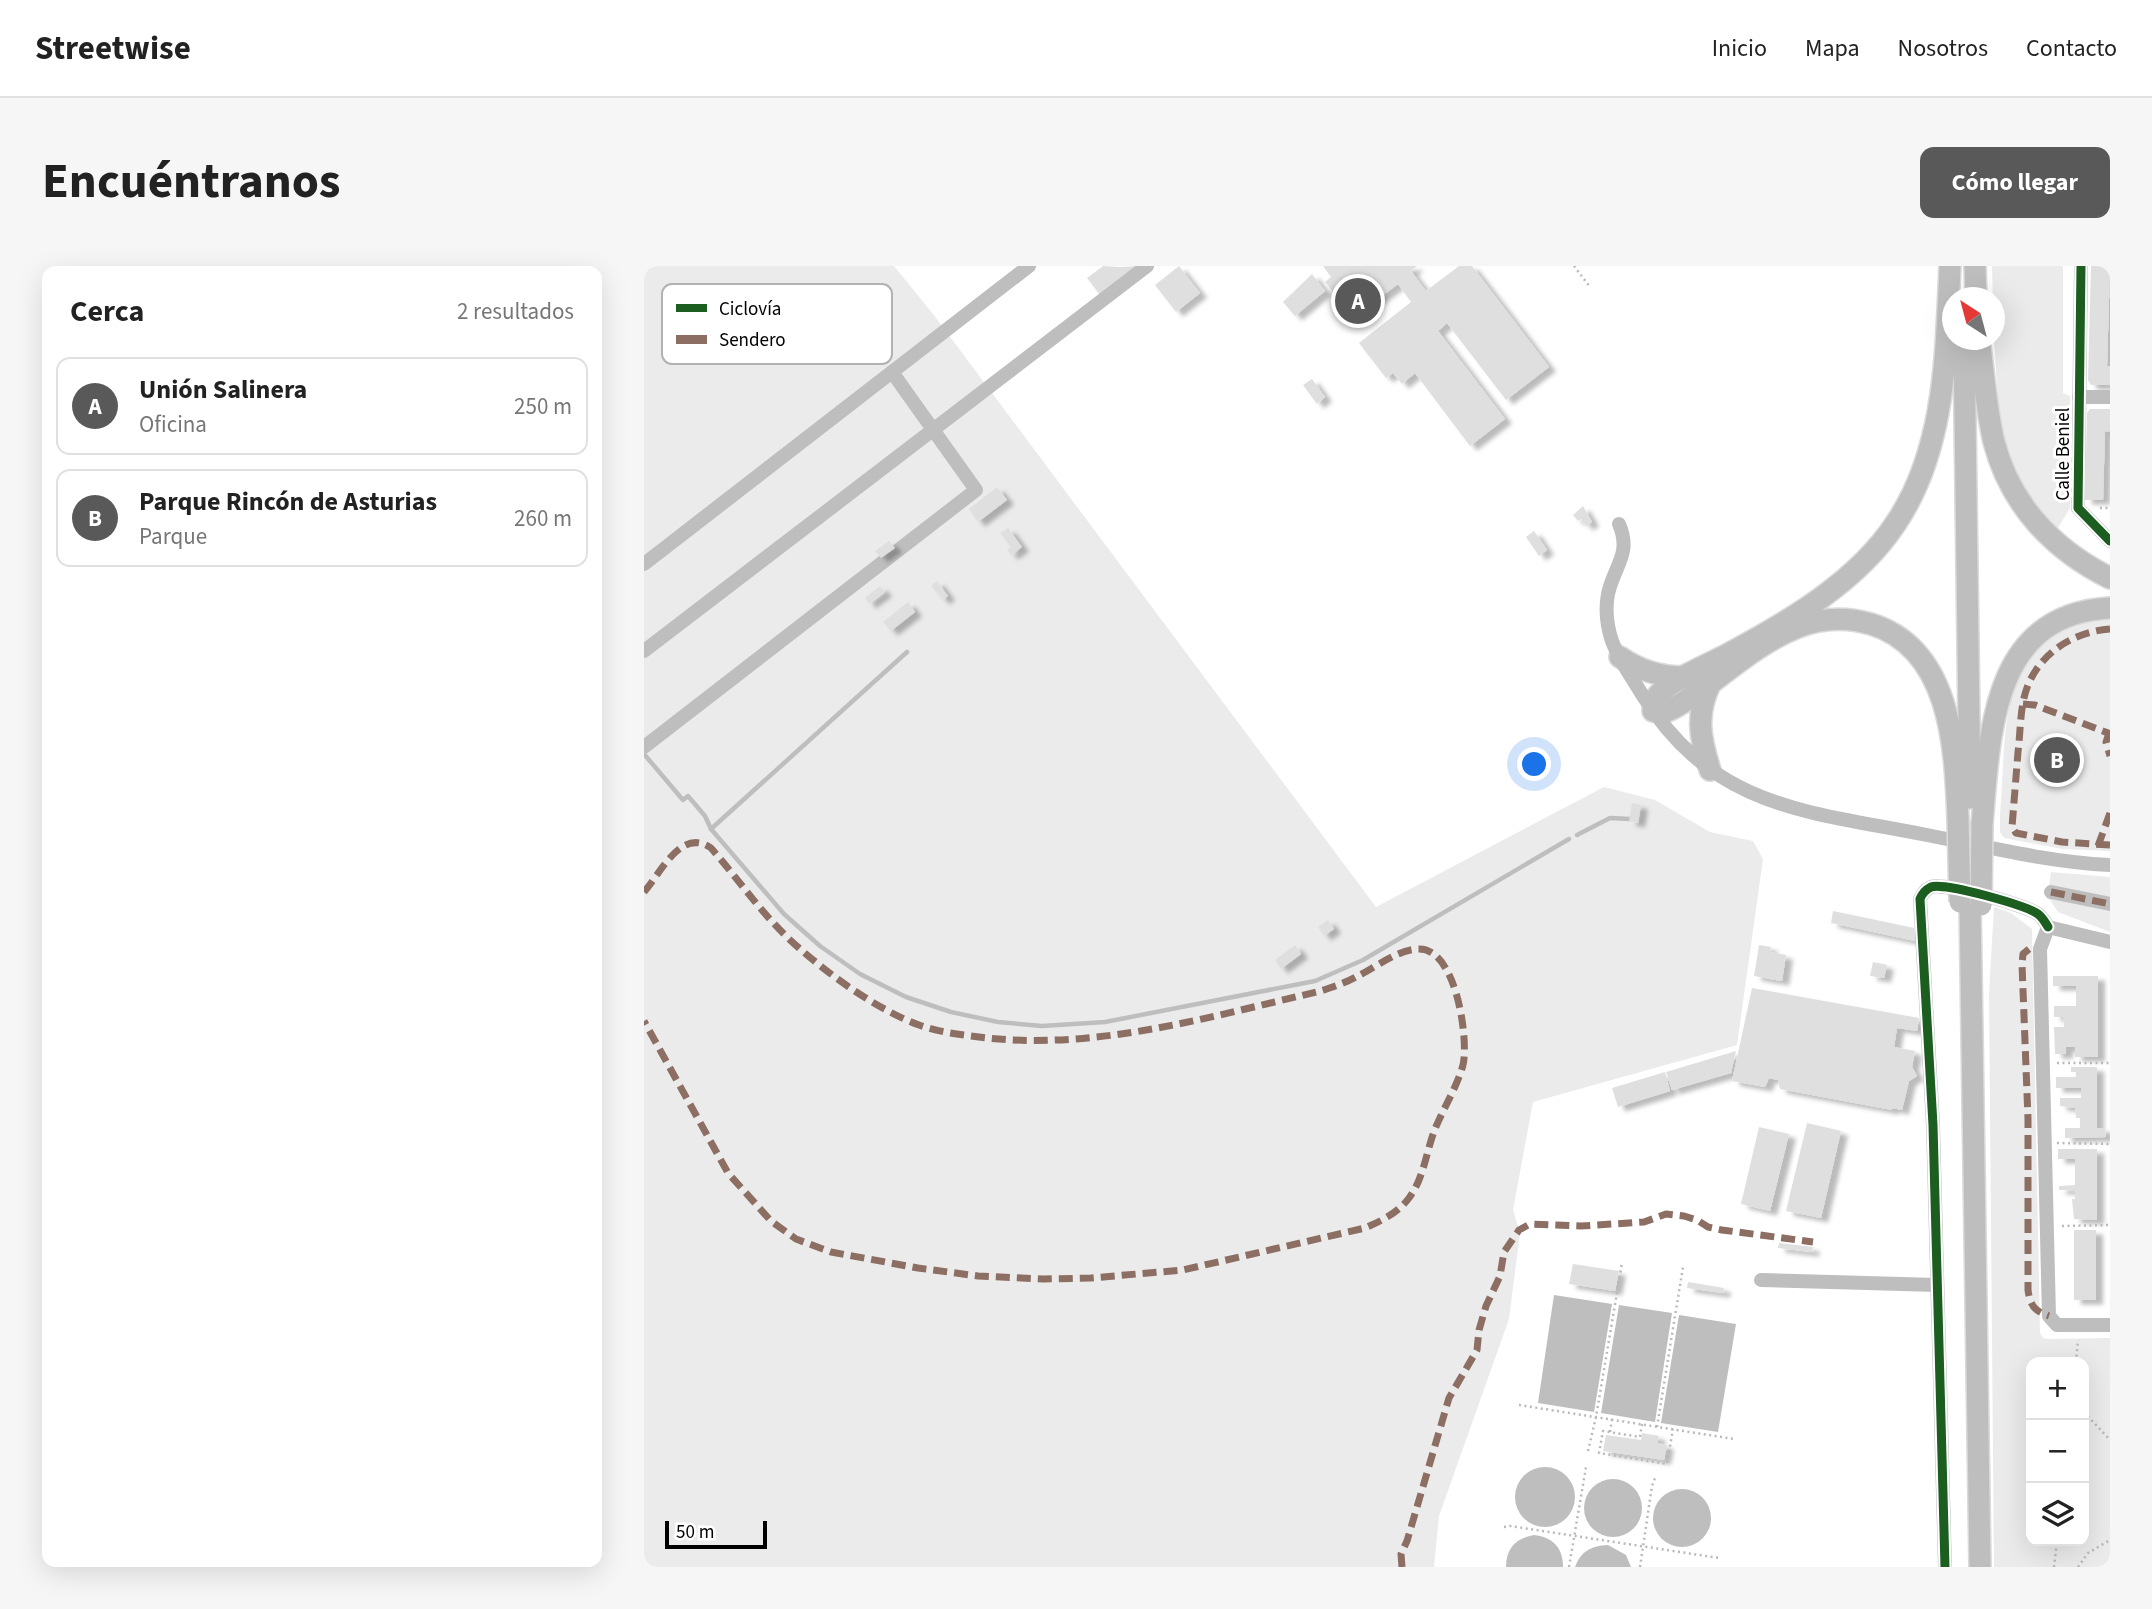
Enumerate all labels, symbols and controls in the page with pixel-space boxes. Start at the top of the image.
text: Streetwise [35,25,191,72]
text: Inicio [1712,31,1767,66]
text: Mapa [1805,31,1860,66]
text: Nosotros [1898,31,1988,66]
text: Contacto [2026,31,2117,66]
text: Encuéntranos [42,147,340,217]
button: Cómo llegar [1920,147,2110,218]
pin: A [1335,275,1381,327]
legend [662,284,892,364]
north arrow [1942,287,2005,350]
text: Cerca [70,290,144,333]
text: 2 resultados [457,295,574,328]
text: Ciclovía [719,296,781,323]
text: Sendero [719,327,786,354]
text: Unión Salinera [139,371,307,408]
text: A [88,390,102,423]
text: 250 m [514,390,572,423]
street label: Calle Beniel [2050,407,2077,501]
text: Oficina [139,408,207,441]
text: Parque Rincón de Asturias [139,483,437,520]
text: B [88,502,102,535]
text: 260 m [514,502,572,535]
text: Parque [139,520,207,553]
pin: B [2034,734,2080,786]
your location [1517,747,1551,781]
map controls [2026,1357,2089,1546]
button: + [2026,1357,2089,1420]
button: − [2026,1420,2089,1483]
button: layers [2026,1483,2089,1546]
scale bar [665,1518,766,1550]
text: 50 m [676,1519,714,1546]

